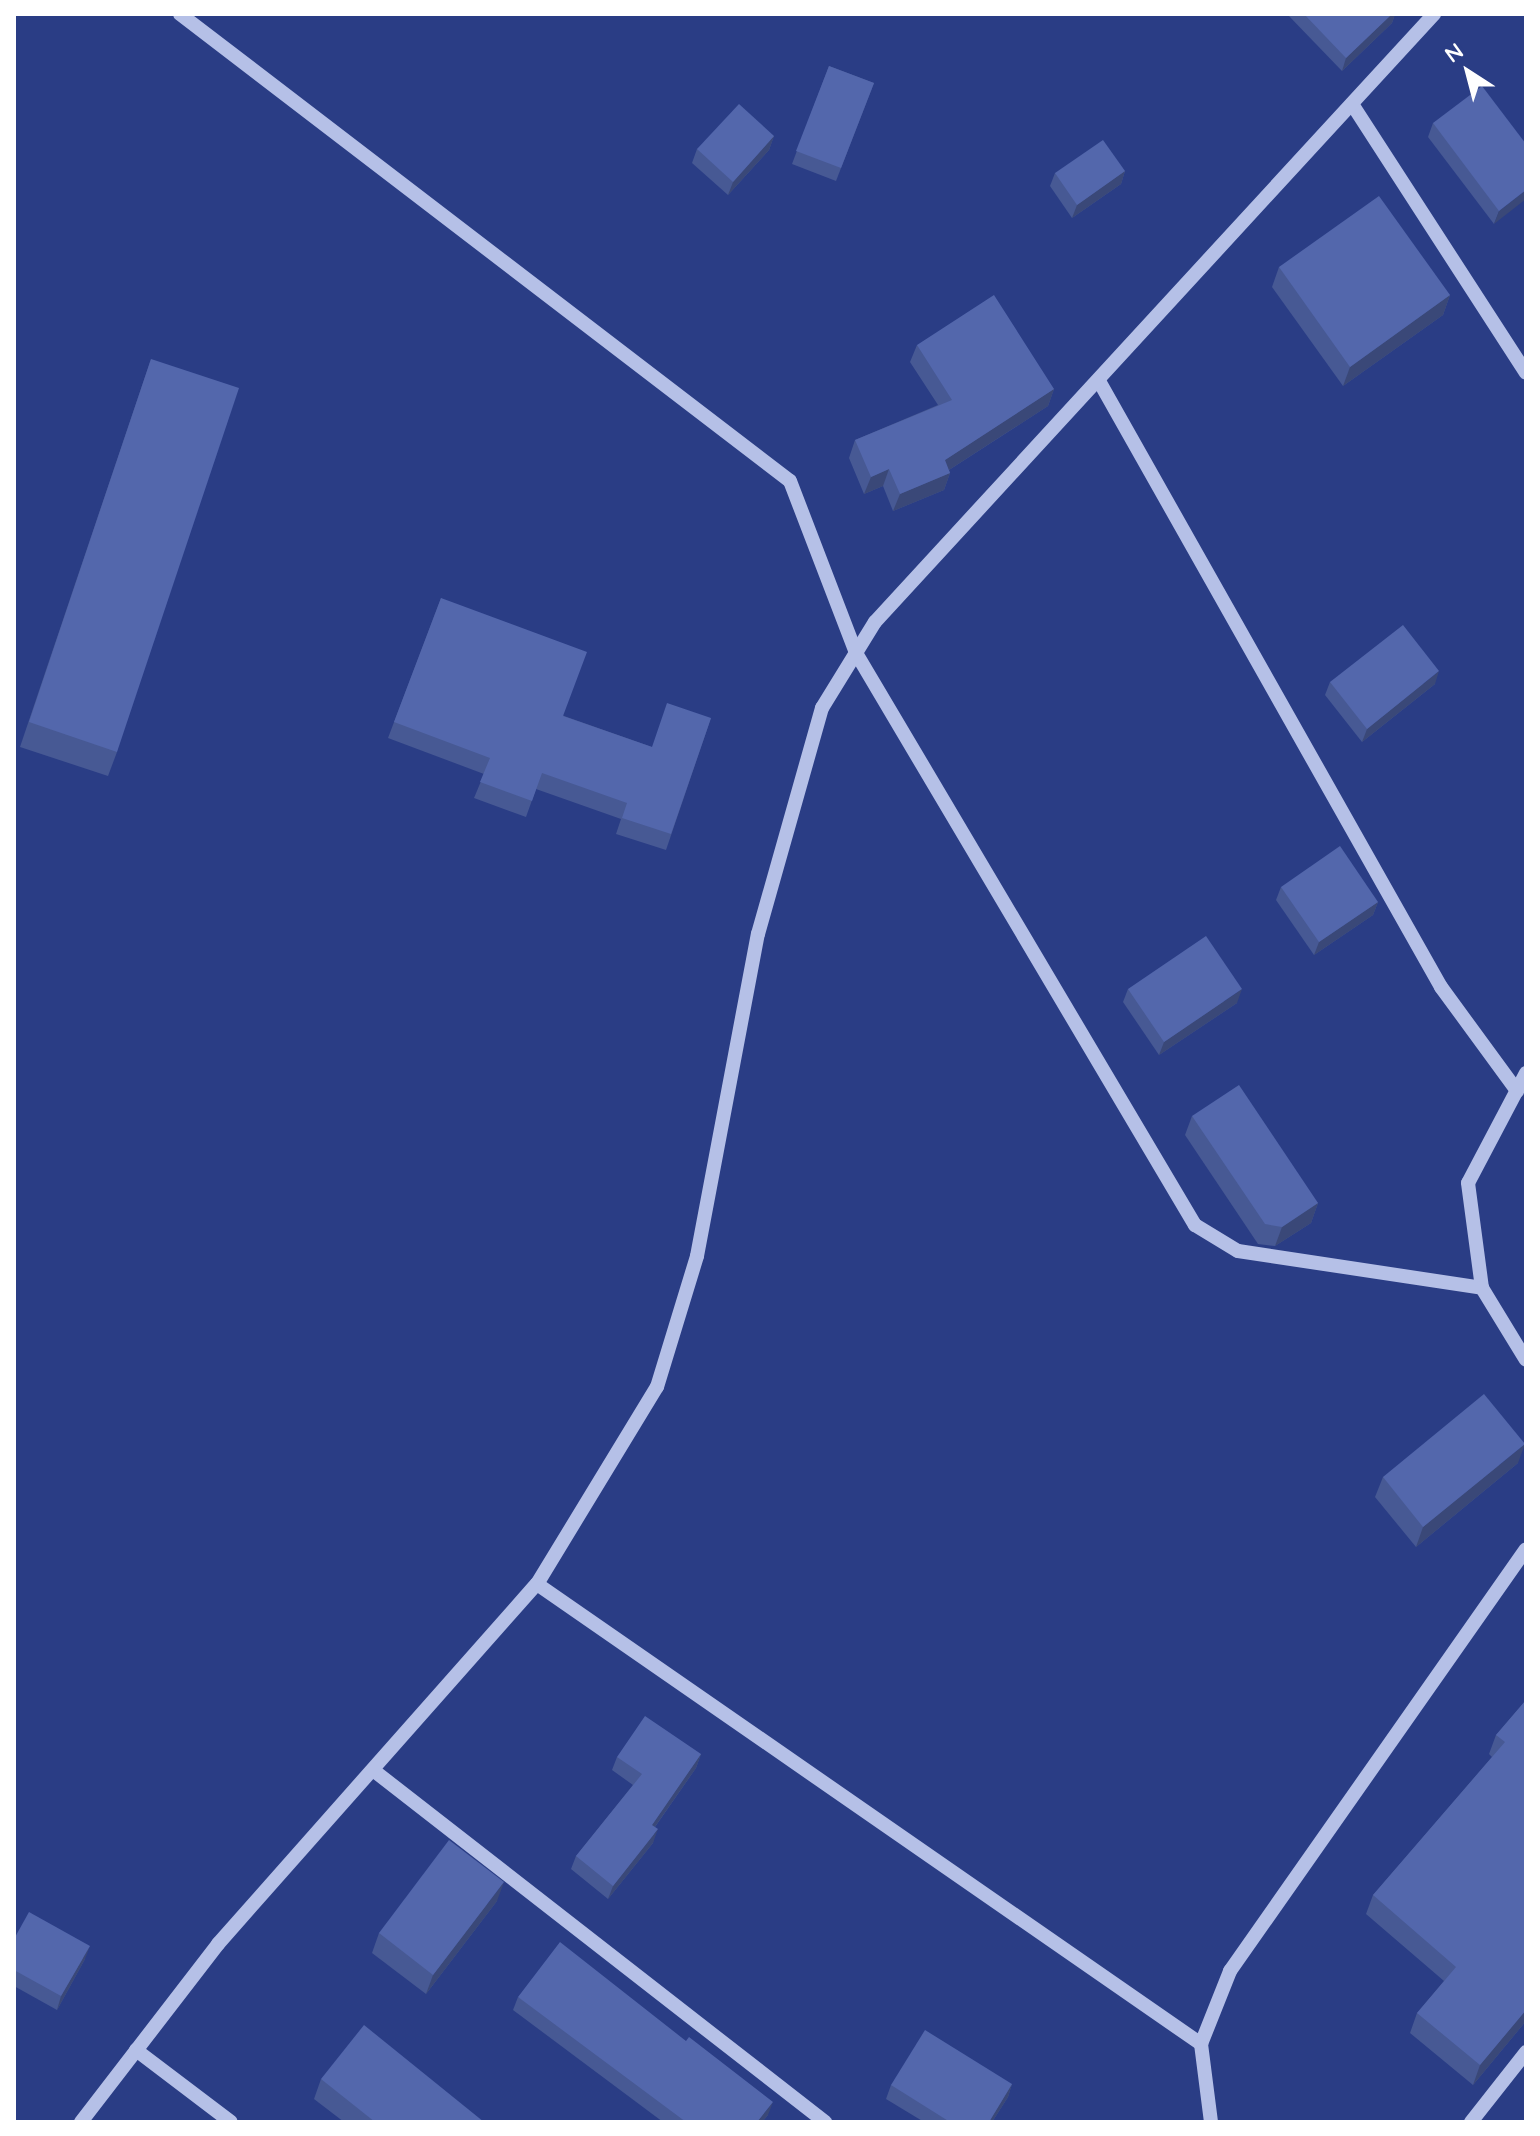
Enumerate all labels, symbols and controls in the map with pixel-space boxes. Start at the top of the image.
north arrow [1428,32,1508,112]
text: N [1439,37,1469,69]

